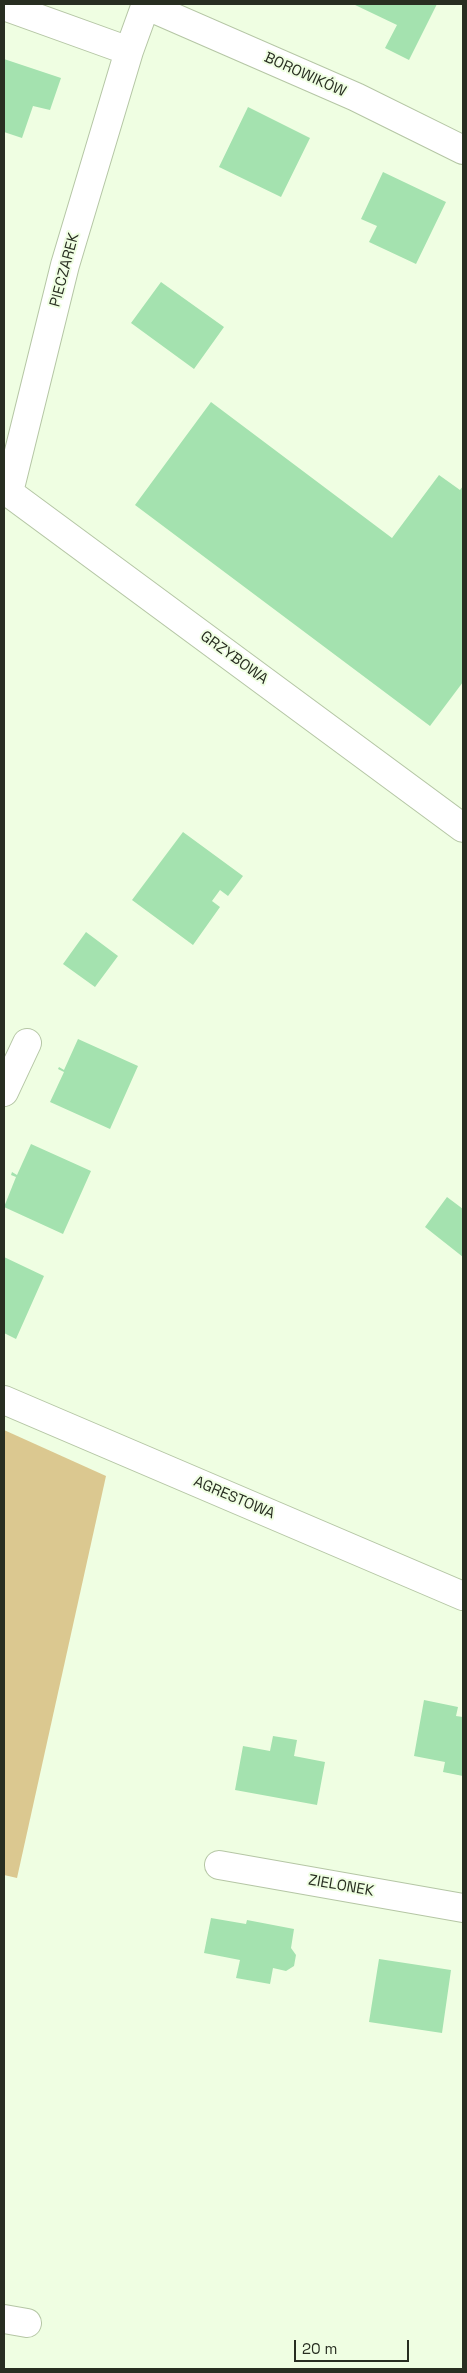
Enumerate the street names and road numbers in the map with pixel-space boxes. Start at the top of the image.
street label: BOROWIKÓW [261,49,349,101]
street label: PIECZAREK [46,231,84,309]
street label: GRZYBOWA [197,627,271,689]
street label: AGRESTOWA [191,1473,277,1523]
street label: ZIELONEK [307,1871,375,1901]

